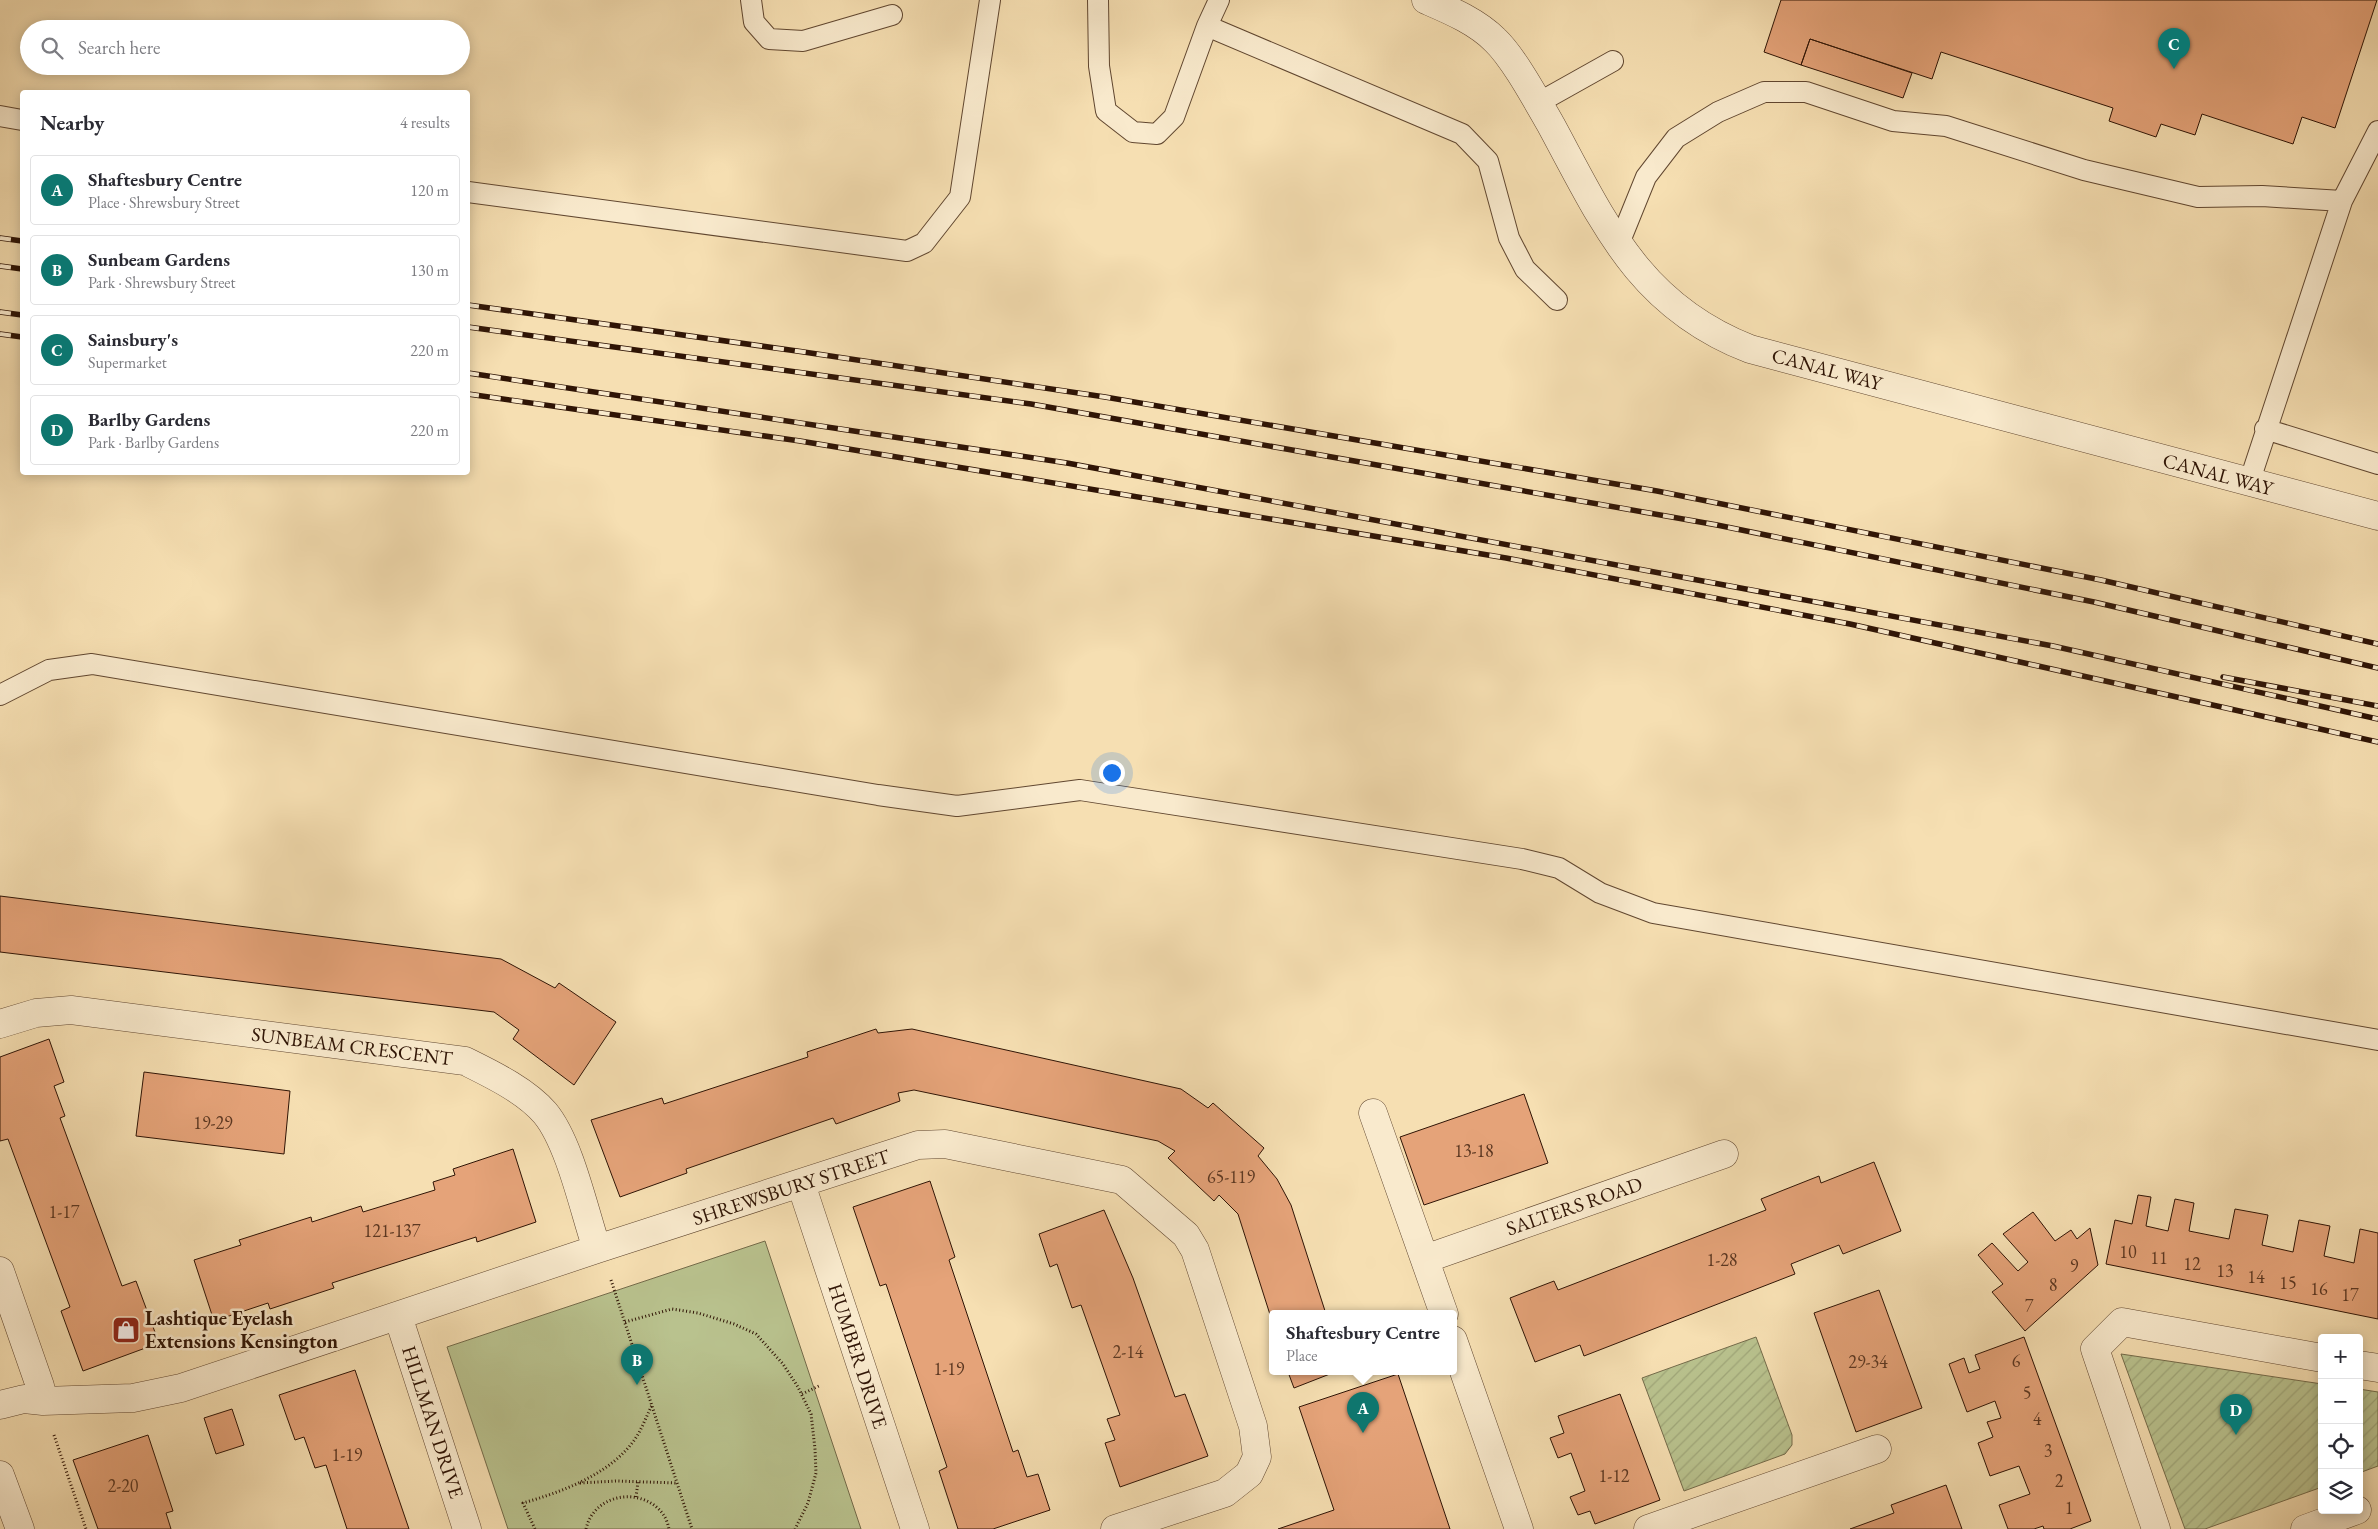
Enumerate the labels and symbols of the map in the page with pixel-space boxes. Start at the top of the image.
pin: C [2158,28,2190,69]
street label: CANAL WAY [1769,342,1886,397]
street label: CANAL WAY [2160,447,2277,502]
your location [1099,760,1125,786]
street label: SUNBEAM CRESCENT [250,1021,455,1071]
house number: 19-29 [193,1111,233,1134]
house number: 13-18 [1454,1139,1494,1162]
street label: SHREWSBURY STREET [689,1143,893,1231]
house number: 65-119 [1207,1165,1255,1188]
street label: SALTERS ROAD [1502,1171,1646,1241]
house number: 1-17 [49,1200,80,1223]
house number: 121-137 [364,1219,421,1242]
house number: 10 [2119,1240,2137,1263]
house number: 11 [2150,1246,2168,1269]
house number: 1-28 [1707,1248,1737,1271]
house number: 12 [2183,1252,2201,1275]
house number: 9 [2070,1254,2079,1277]
house number: 13 [2216,1259,2234,1282]
house number: 14 [2247,1265,2265,1288]
house number: 15 [2279,1271,2297,1294]
house number: 8 [2049,1273,2057,1296]
house number: 16 [2310,1277,2328,1300]
street label: HUMBER DRIVE [822,1280,894,1432]
house number: 17 [2341,1283,2359,1306]
house number: 7 [2025,1294,2034,1317]
place label: Lashtique Eyelash Extensions Kensington [145,1305,338,1354]
shop icon: Lashtique Eyelash Extensions Kensington [111,1315,141,1345]
house number: 2-14 [1113,1340,1144,1363]
street label: HILLMAN DRIVE [396,1342,470,1502]
pin: B [621,1344,653,1385]
house number: 6 [2012,1349,2021,1372]
house number: 29-34 [1848,1350,1888,1373]
house number: 1-19 [934,1357,965,1380]
house number: 5 [2023,1381,2031,1404]
pin: A [1347,1392,1379,1433]
pin: D [2220,1394,2252,1435]
house number: 4 [2033,1407,2042,1430]
house number: 3 [2044,1439,2052,1462]
house number: 1-19 [332,1443,363,1466]
house number: 1-12 [1599,1464,1630,1487]
house number: 2 [2055,1469,2064,1492]
house number: 2-20 [108,1474,139,1497]
house number: 1 [2065,1496,2073,1519]

